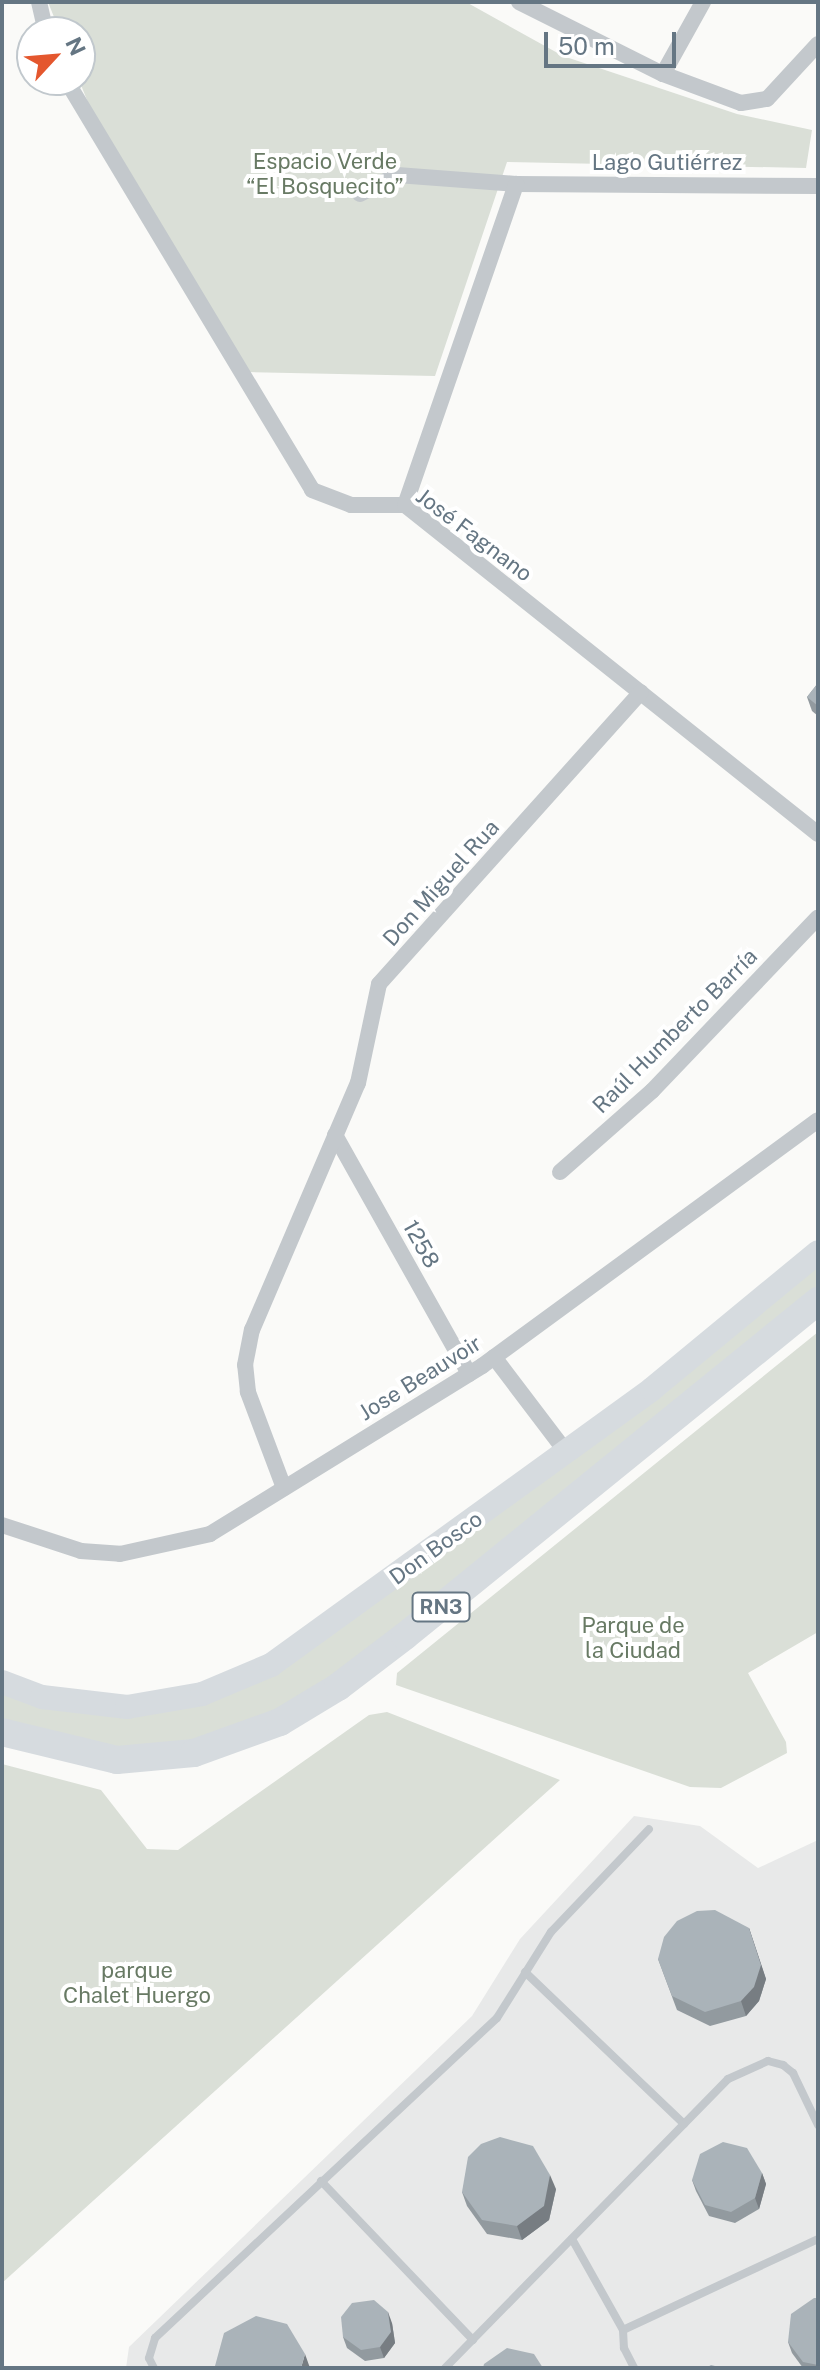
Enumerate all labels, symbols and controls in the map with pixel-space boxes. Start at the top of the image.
north arrow [16,16,96,96]
scale bar [548,16,680,66]
text: 50 m [558,32,615,60]
text: N [60,33,91,60]
park label: Espacio Verde “El Bosquecito” [246,148,404,200]
street label: Lago Gutiérrez [592,150,742,176]
street label: José Fagnano [411,483,537,587]
street label: Don Miguel Rua [377,814,505,952]
street label: Raúl Humberto Barría [587,943,763,1119]
street label: 1258 [397,1216,445,1272]
street label: Jose Beauvoir [354,1330,486,1426]
street label: Don Bosco [384,1505,488,1591]
road number: RN3 [411,1591,471,1623]
park label: Parque de la Ciudad [581,1612,685,1664]
park label: parque Chalet Huergo [63,1957,211,2008]

